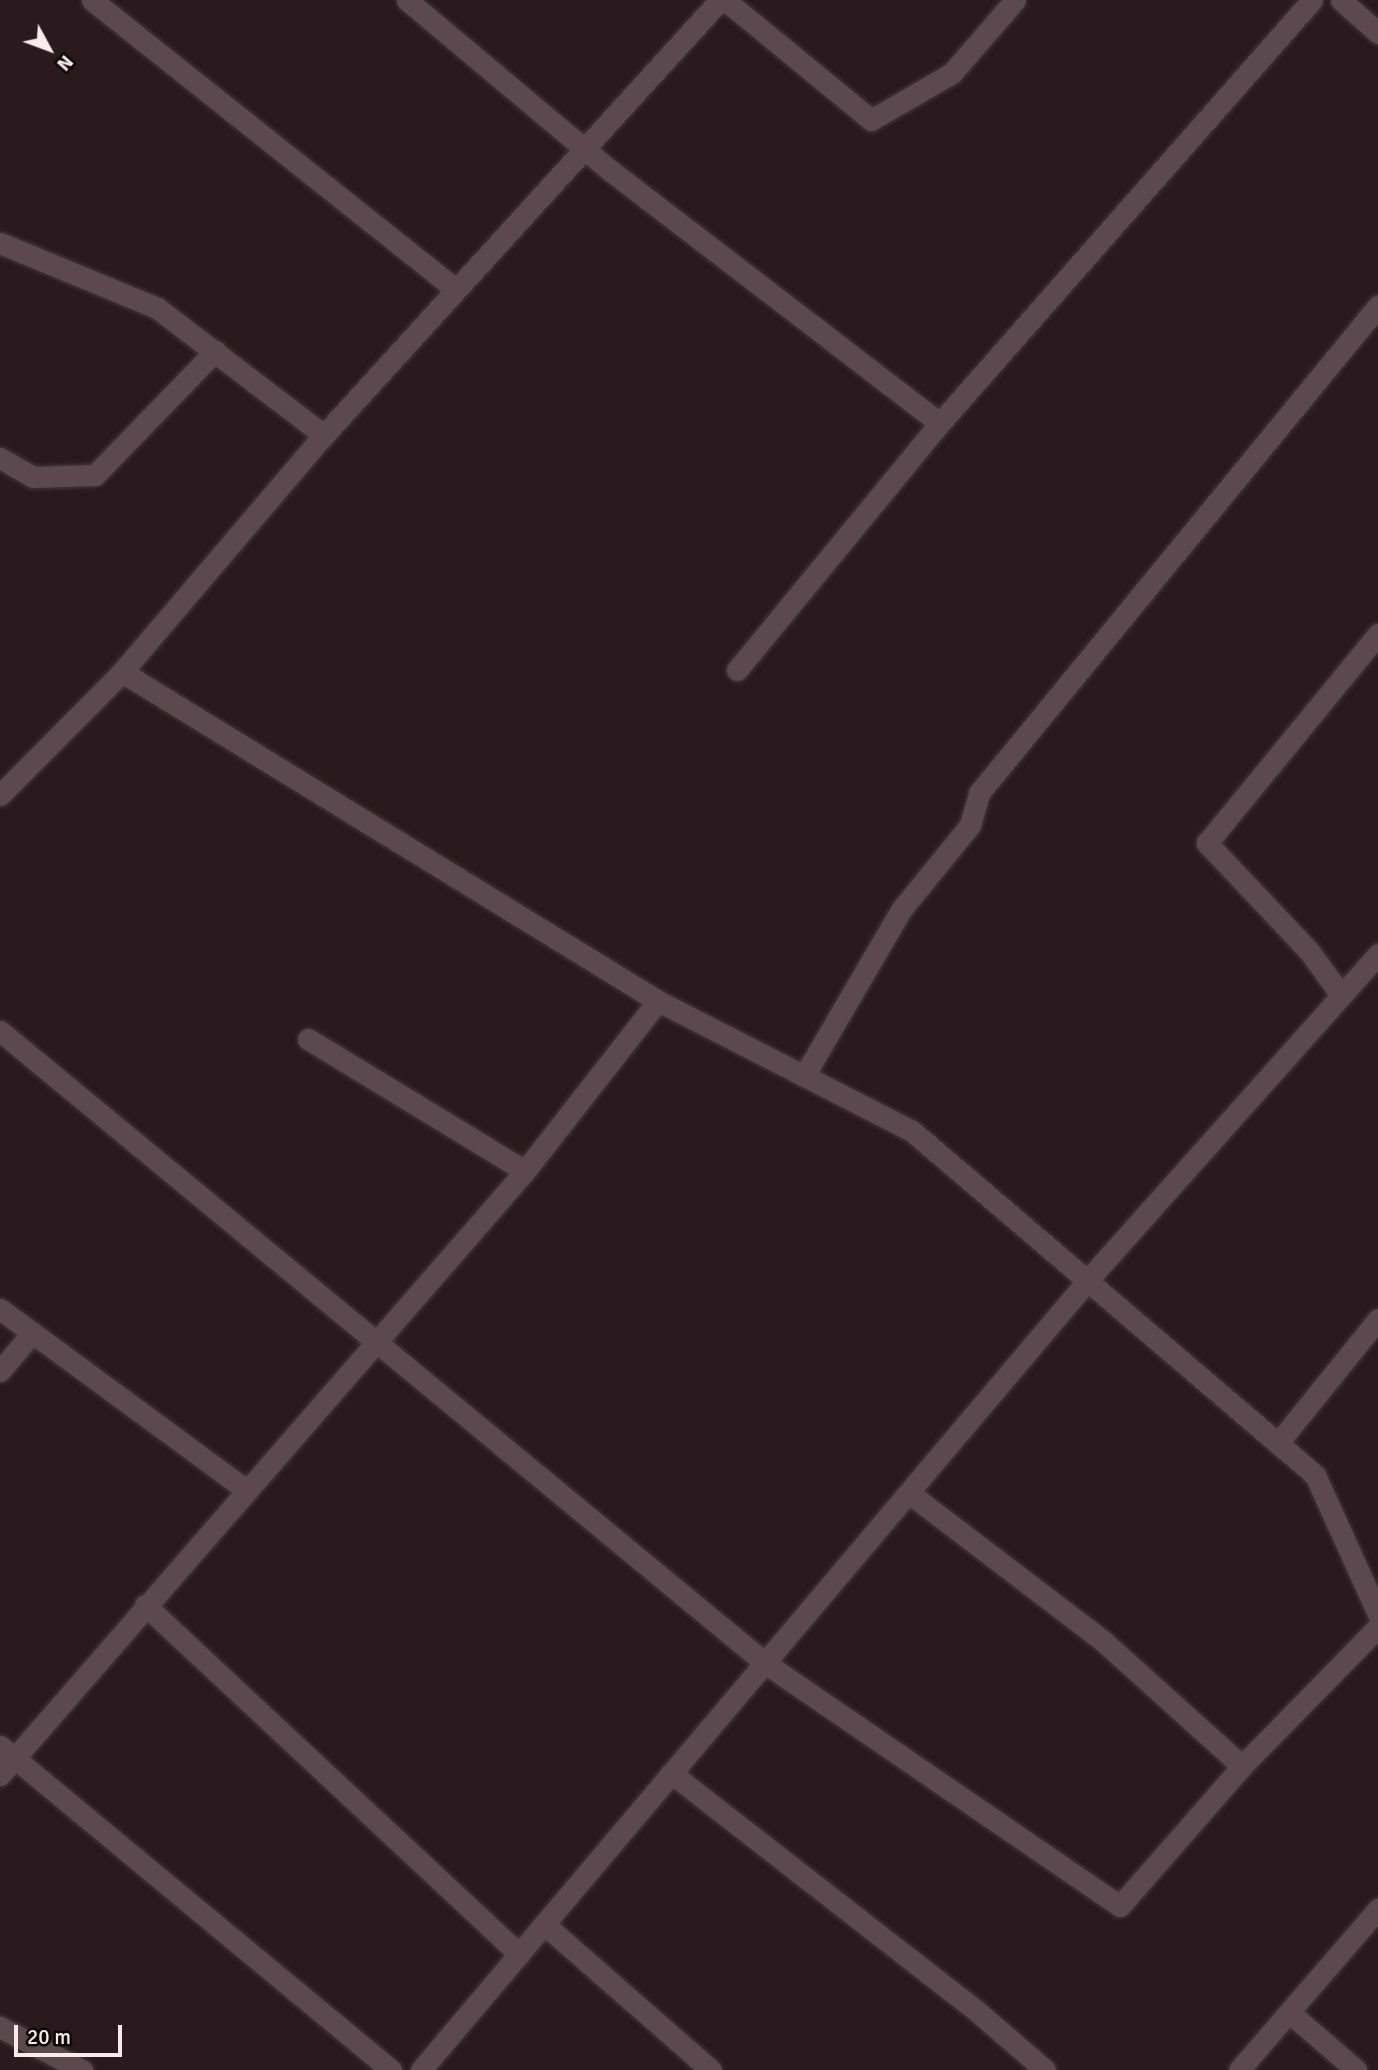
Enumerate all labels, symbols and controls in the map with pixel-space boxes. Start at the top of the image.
north arrow [14,14,84,84]
text: N [51,50,78,76]
scale bar [18,2010,126,2054]
text: 20 m [27,2024,71,2050]

